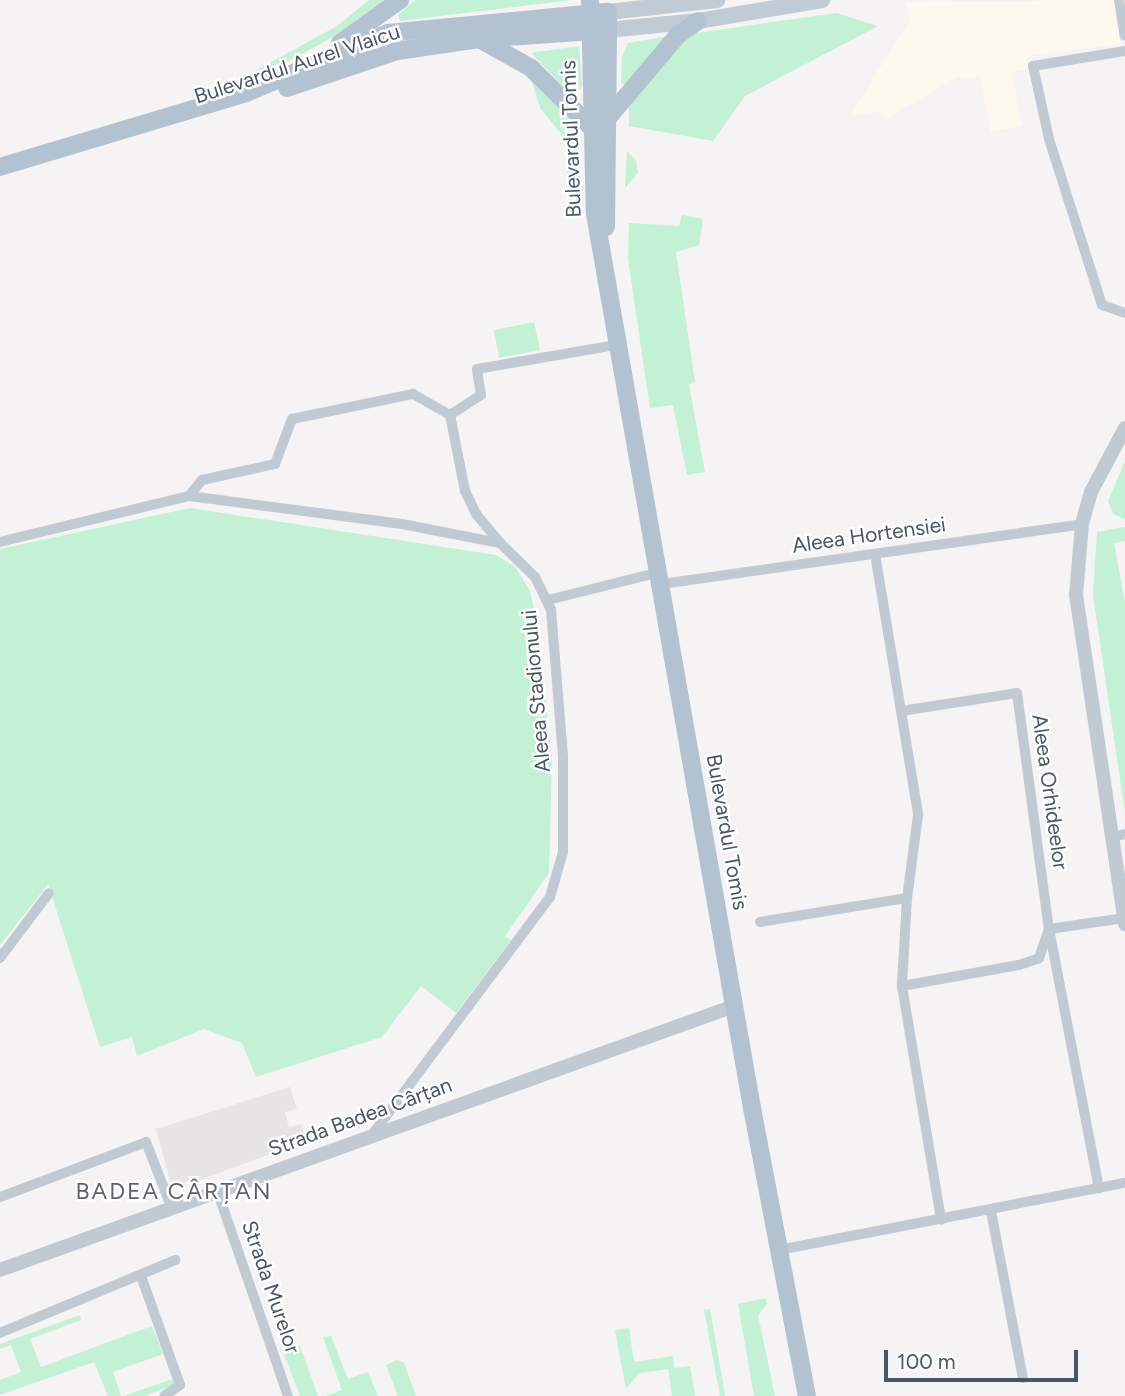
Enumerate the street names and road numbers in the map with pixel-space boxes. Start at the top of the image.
street label: Bulevardul Aurel Vlaicu [191,19,403,109]
street label: Bulevardul Tomis [556,60,586,218]
street label: Aleea Hortensiei [791,512,947,558]
street label: Aleea Stadionului [516,609,556,773]
street label: Aleea Orhideelor [1027,713,1073,871]
street label: Bulevardul Tomis [701,752,753,912]
street label: Strada Badea Cârțan [265,1072,455,1162]
street label: Strada Murelor [236,1217,306,1357]

